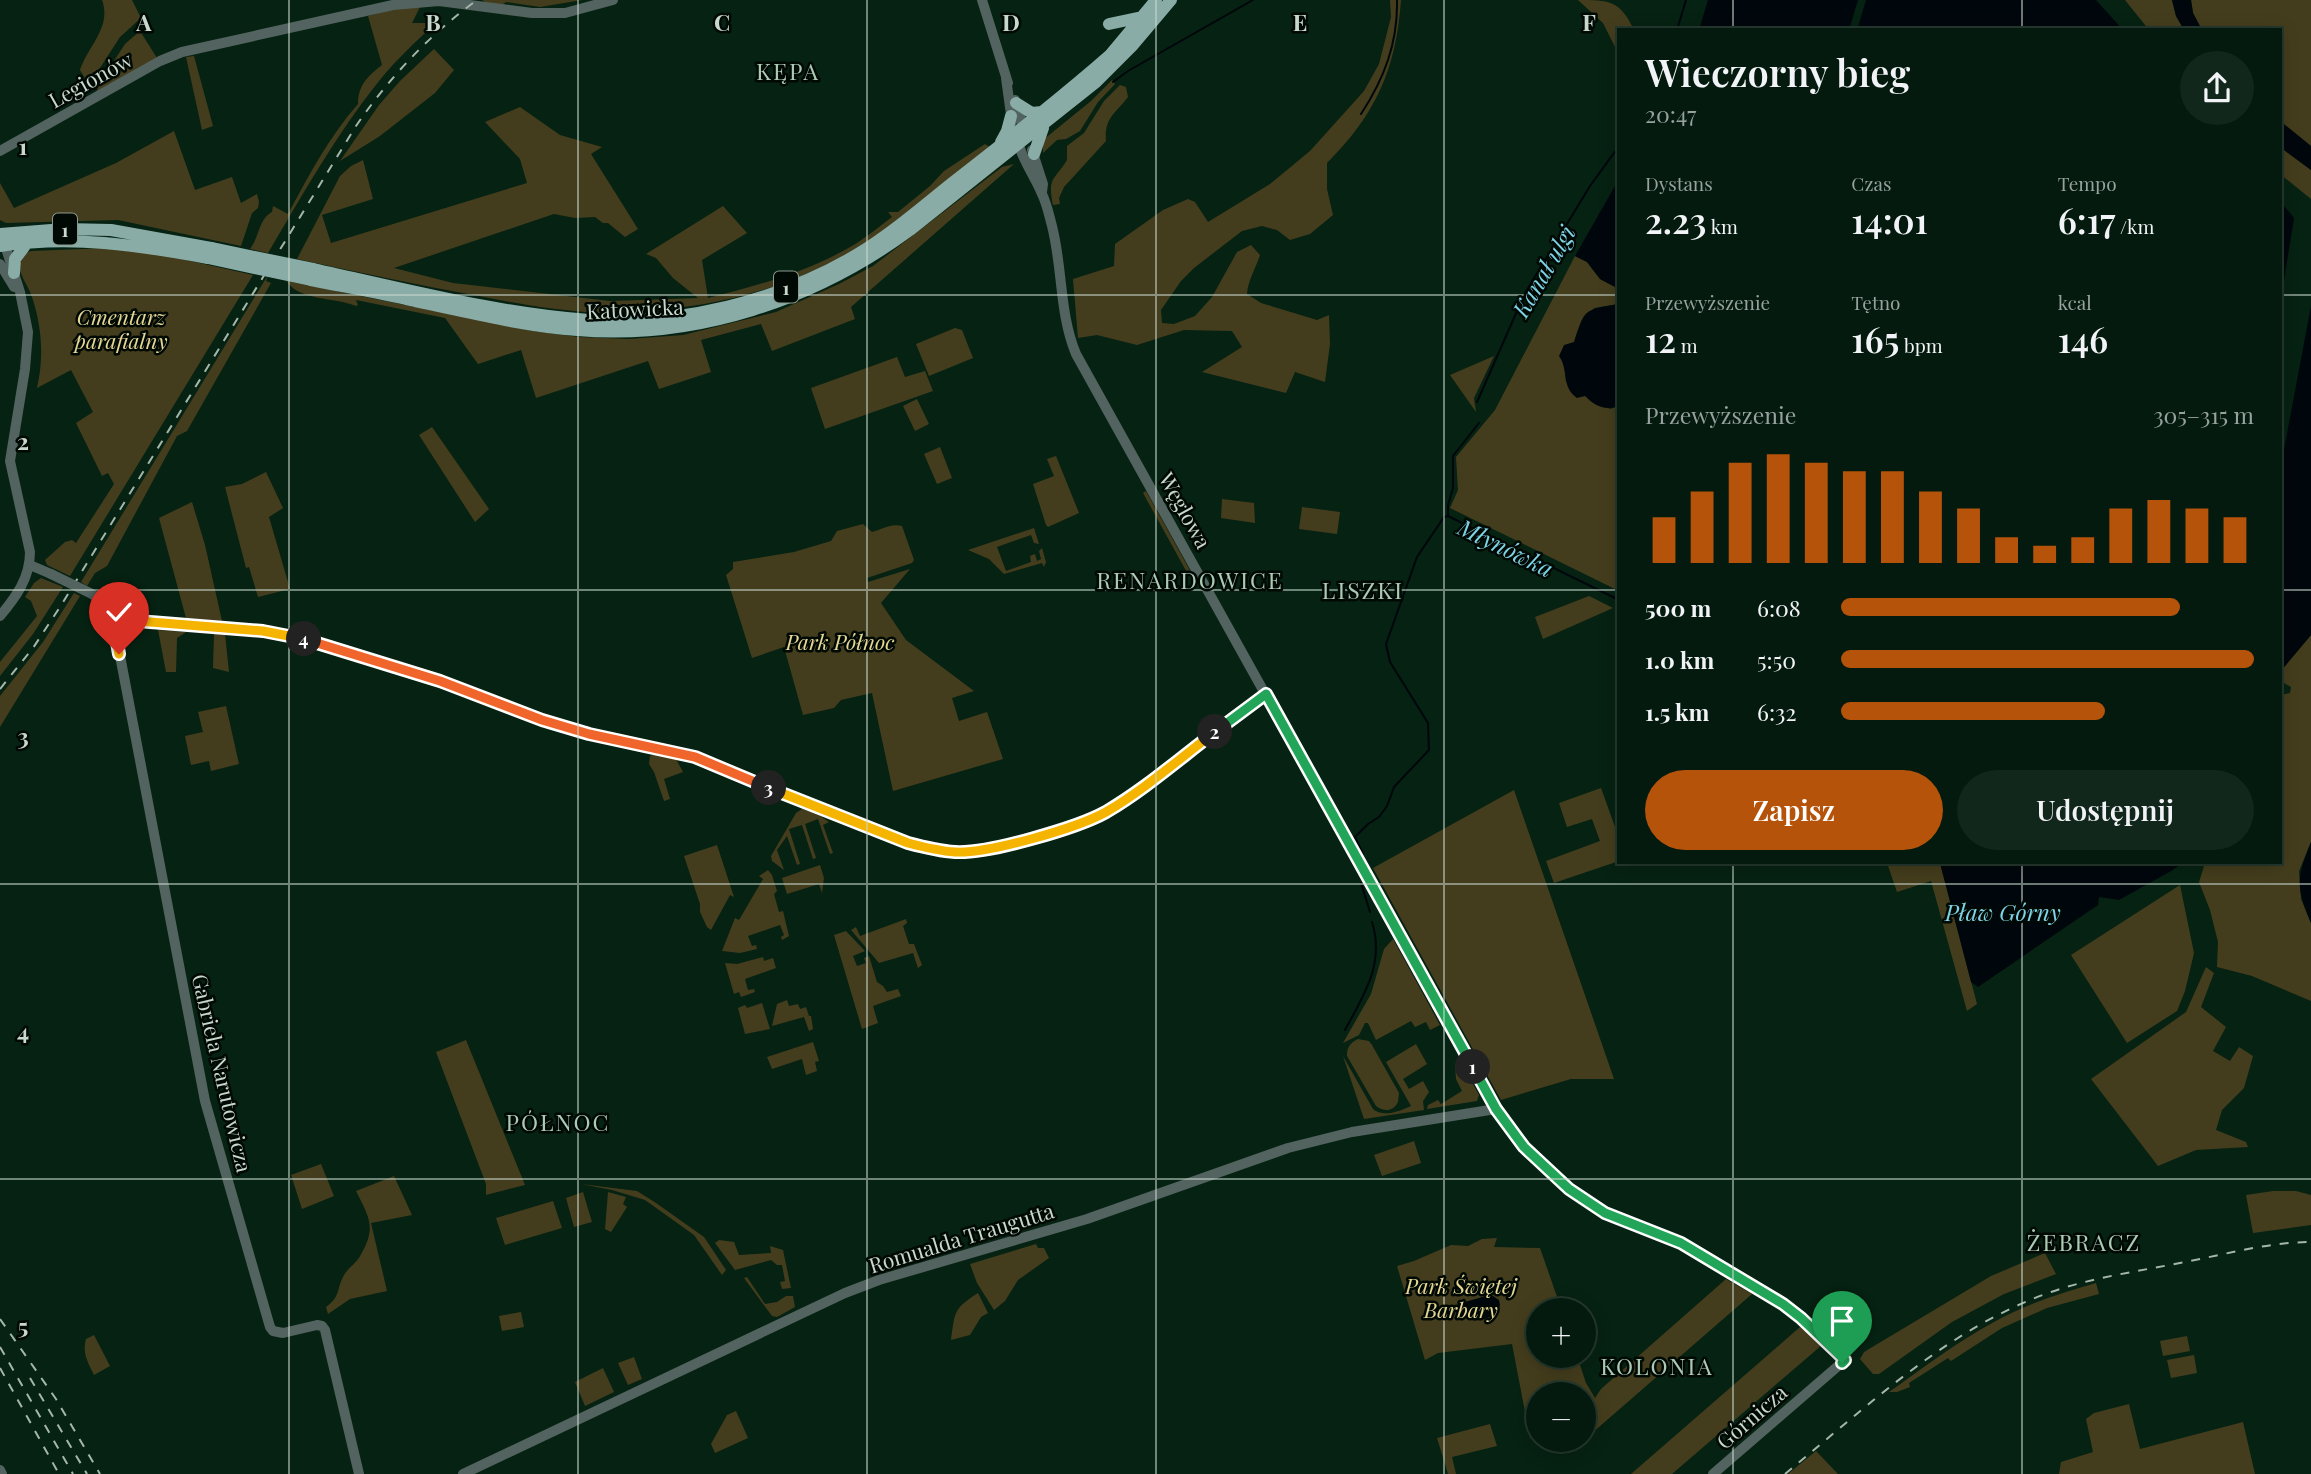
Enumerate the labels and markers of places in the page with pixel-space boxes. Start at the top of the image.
pin [89,582,149,654]
pin: 4 [286,622,322,656]
pin: 2 [1198,714,1232,750]
pin: 3 [752,770,786,806]
pin: 1 [1456,1050,1490,1084]
pin [1812,1291,1872,1363]

